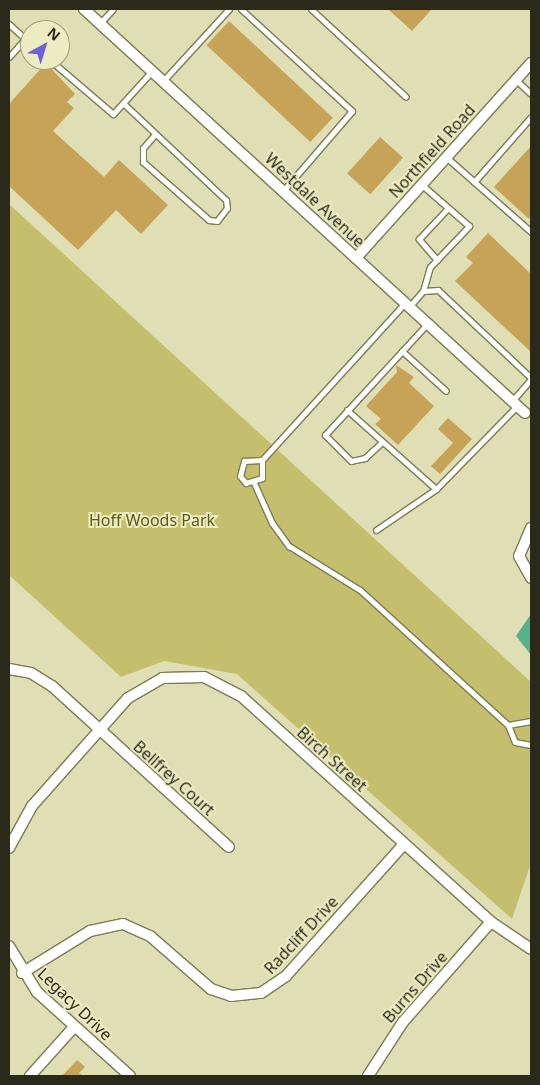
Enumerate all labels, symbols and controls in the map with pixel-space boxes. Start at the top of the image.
north arrow [20,20,70,70]
text: N [44,23,65,45]
street label: Northfield Road [385,100,479,202]
street label: Westdale Avenue [261,149,369,251]
park label: Hoff Woods Park [89,510,215,530]
street label: Birch Street [293,723,371,795]
street label: Bellfrey Court [129,737,219,819]
street label: Radcliff Drive [260,892,342,978]
street label: Burns Drive [379,947,451,1027]
street label: Legacy Drive [34,964,116,1044]

